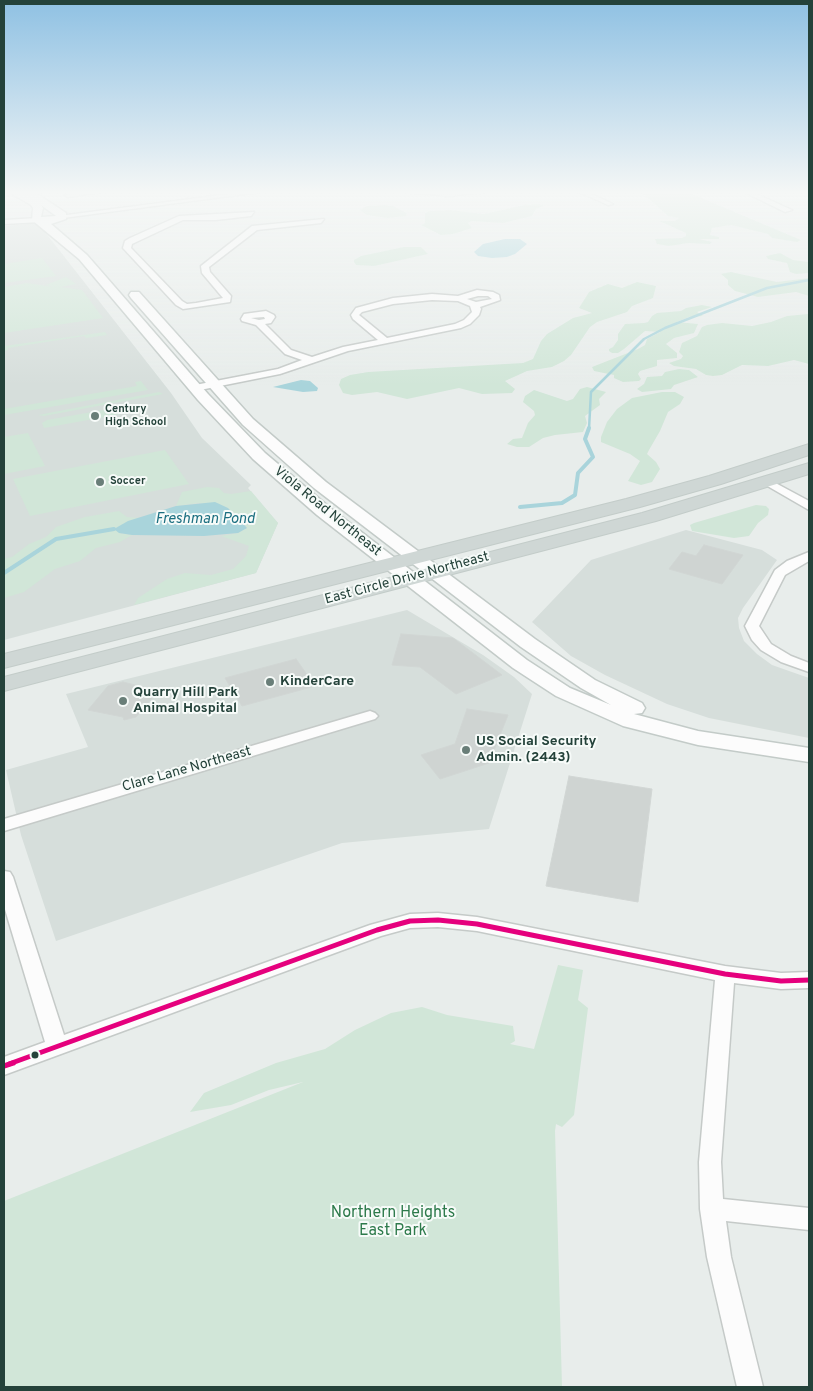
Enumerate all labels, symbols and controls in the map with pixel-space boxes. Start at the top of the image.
place label: Century High School [105,403,166,429]
marker: Century High School [89,410,101,422]
street label: Viola Road Northeast [270,463,384,561]
place label: Soccer [110,475,145,489]
marker: Soccer [94,476,106,488]
water label: Freshman Pond [155,511,255,529]
street label: East Circle Drive Northeast [323,549,491,609]
place label: KinderCare [280,674,354,690]
marker: KinderCare [264,676,276,688]
place label: Quarry Hill Park Animal Hospital [133,685,238,718]
marker: Quarry Hill Park Animal Hospital [117,695,129,707]
place label: US Social Security Admin. (2443) [476,734,596,766]
street label: Clare Lane Northeast [121,744,253,796]
marker: US Social Security Admin. (2443) [460,744,472,756]
unlabelled marker [30,1050,40,1060]
park label: Northern Heights East Park [331,1204,455,1242]

